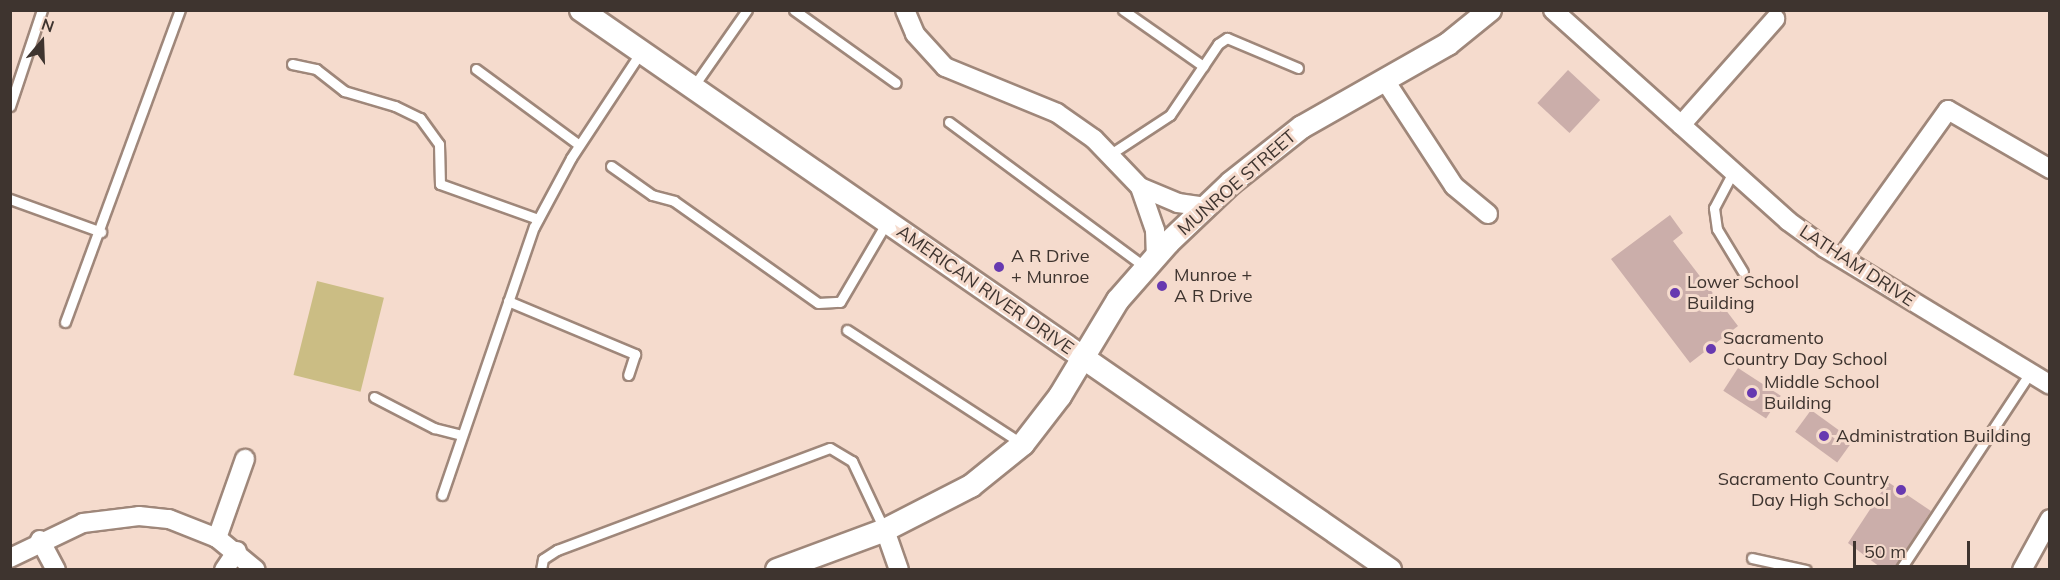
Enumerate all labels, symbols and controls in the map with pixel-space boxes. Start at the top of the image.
north arrow [12,12,72,72]
text: N [39,14,57,36]
street label: MUNROE STREET [1173,126,1301,240]
street label: AMERICAN RIVER DRIVE [892,221,1078,359]
street label: LATHAM DRIVE [1795,221,1919,311]
place label: A R Drive + Munroe [1011,246,1090,288]
marker: A R Drive + Munroe [992,260,1006,274]
place label: Munroe + A R Drive [1174,265,1253,308]
place label: Lower School Building [1687,272,1799,314]
marker: Munroe + A R Drive [1155,279,1169,293]
marker: Lower School Building [1668,286,1682,300]
place label: Sacramento Country Day School [1723,328,1887,370]
marker: Sacramento Country Day School [1704,342,1718,356]
place label: Middle School Building [1764,372,1880,415]
marker: Middle School Building [1745,386,1759,400]
place label: Administration Building [1836,425,2031,447]
marker: Administration Building [1817,429,1831,443]
place label: Sacramento Country Day High School [1718,469,1889,512]
marker: Sacramento Country Day High School [1894,483,1908,497]
scale bar [1856,529,1973,567]
text: 50 m [1864,540,1906,563]

